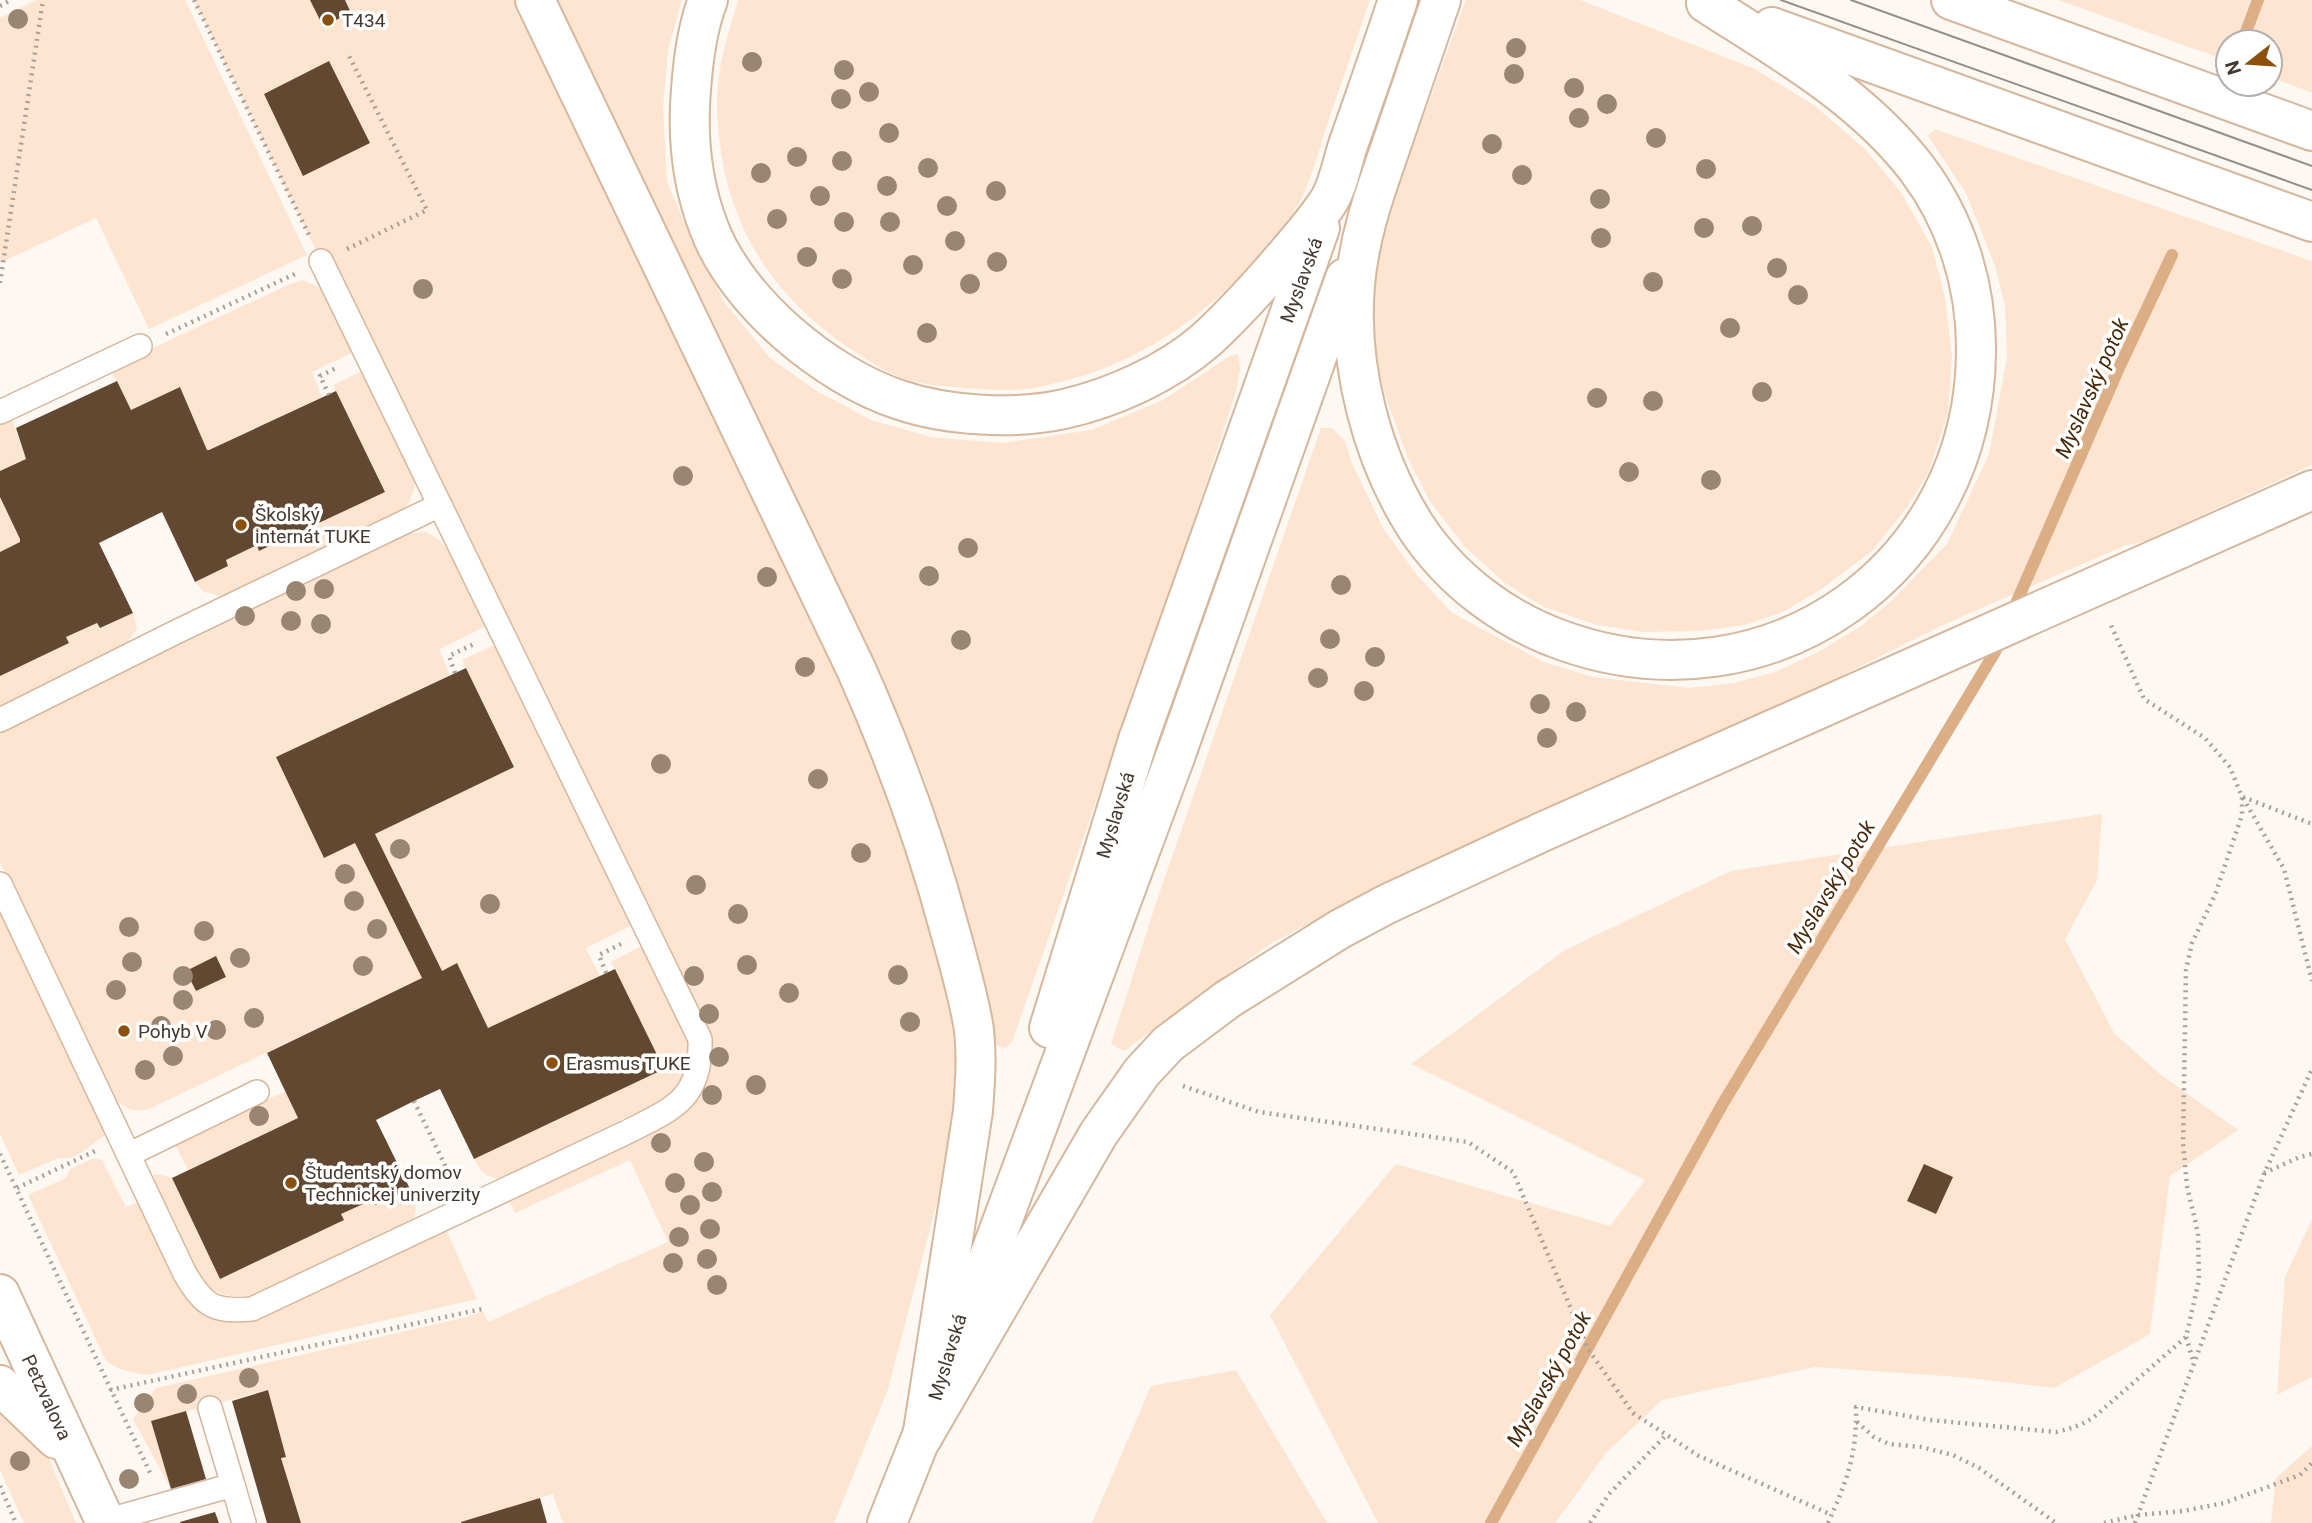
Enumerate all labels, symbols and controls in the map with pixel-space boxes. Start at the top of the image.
place label: T434 [342,9,386,32]
marker: T434 [320,12,336,28]
north arrow [2214,28,2284,98]
text: N [2220,58,2246,78]
street label: Myslavská [1275,234,1328,326]
water label: Myslavský potok [2050,314,2134,462]
place label: Školský internát TUKE [255,503,371,548]
marker: Školský internát TUKE [233,517,249,533]
street label: Myslavská [1091,769,1140,861]
water label: Myslavský potok [1782,816,1880,958]
place label: Pohyb V [138,1020,208,1043]
marker: Pohyb V [116,1023,132,1039]
place label: Erasmus TUKE [566,1052,691,1075]
marker: Erasmus TUKE [544,1055,560,1071]
place label: Študentský domov Technickej univerzity [305,1161,480,1206]
marker: Študentský domov Technickej univerzity [283,1175,299,1191]
water label: Myslavský potok [1502,1307,1596,1451]
street label: Myslavská [923,1311,972,1403]
street label: Petzvalova [17,1351,76,1444]

